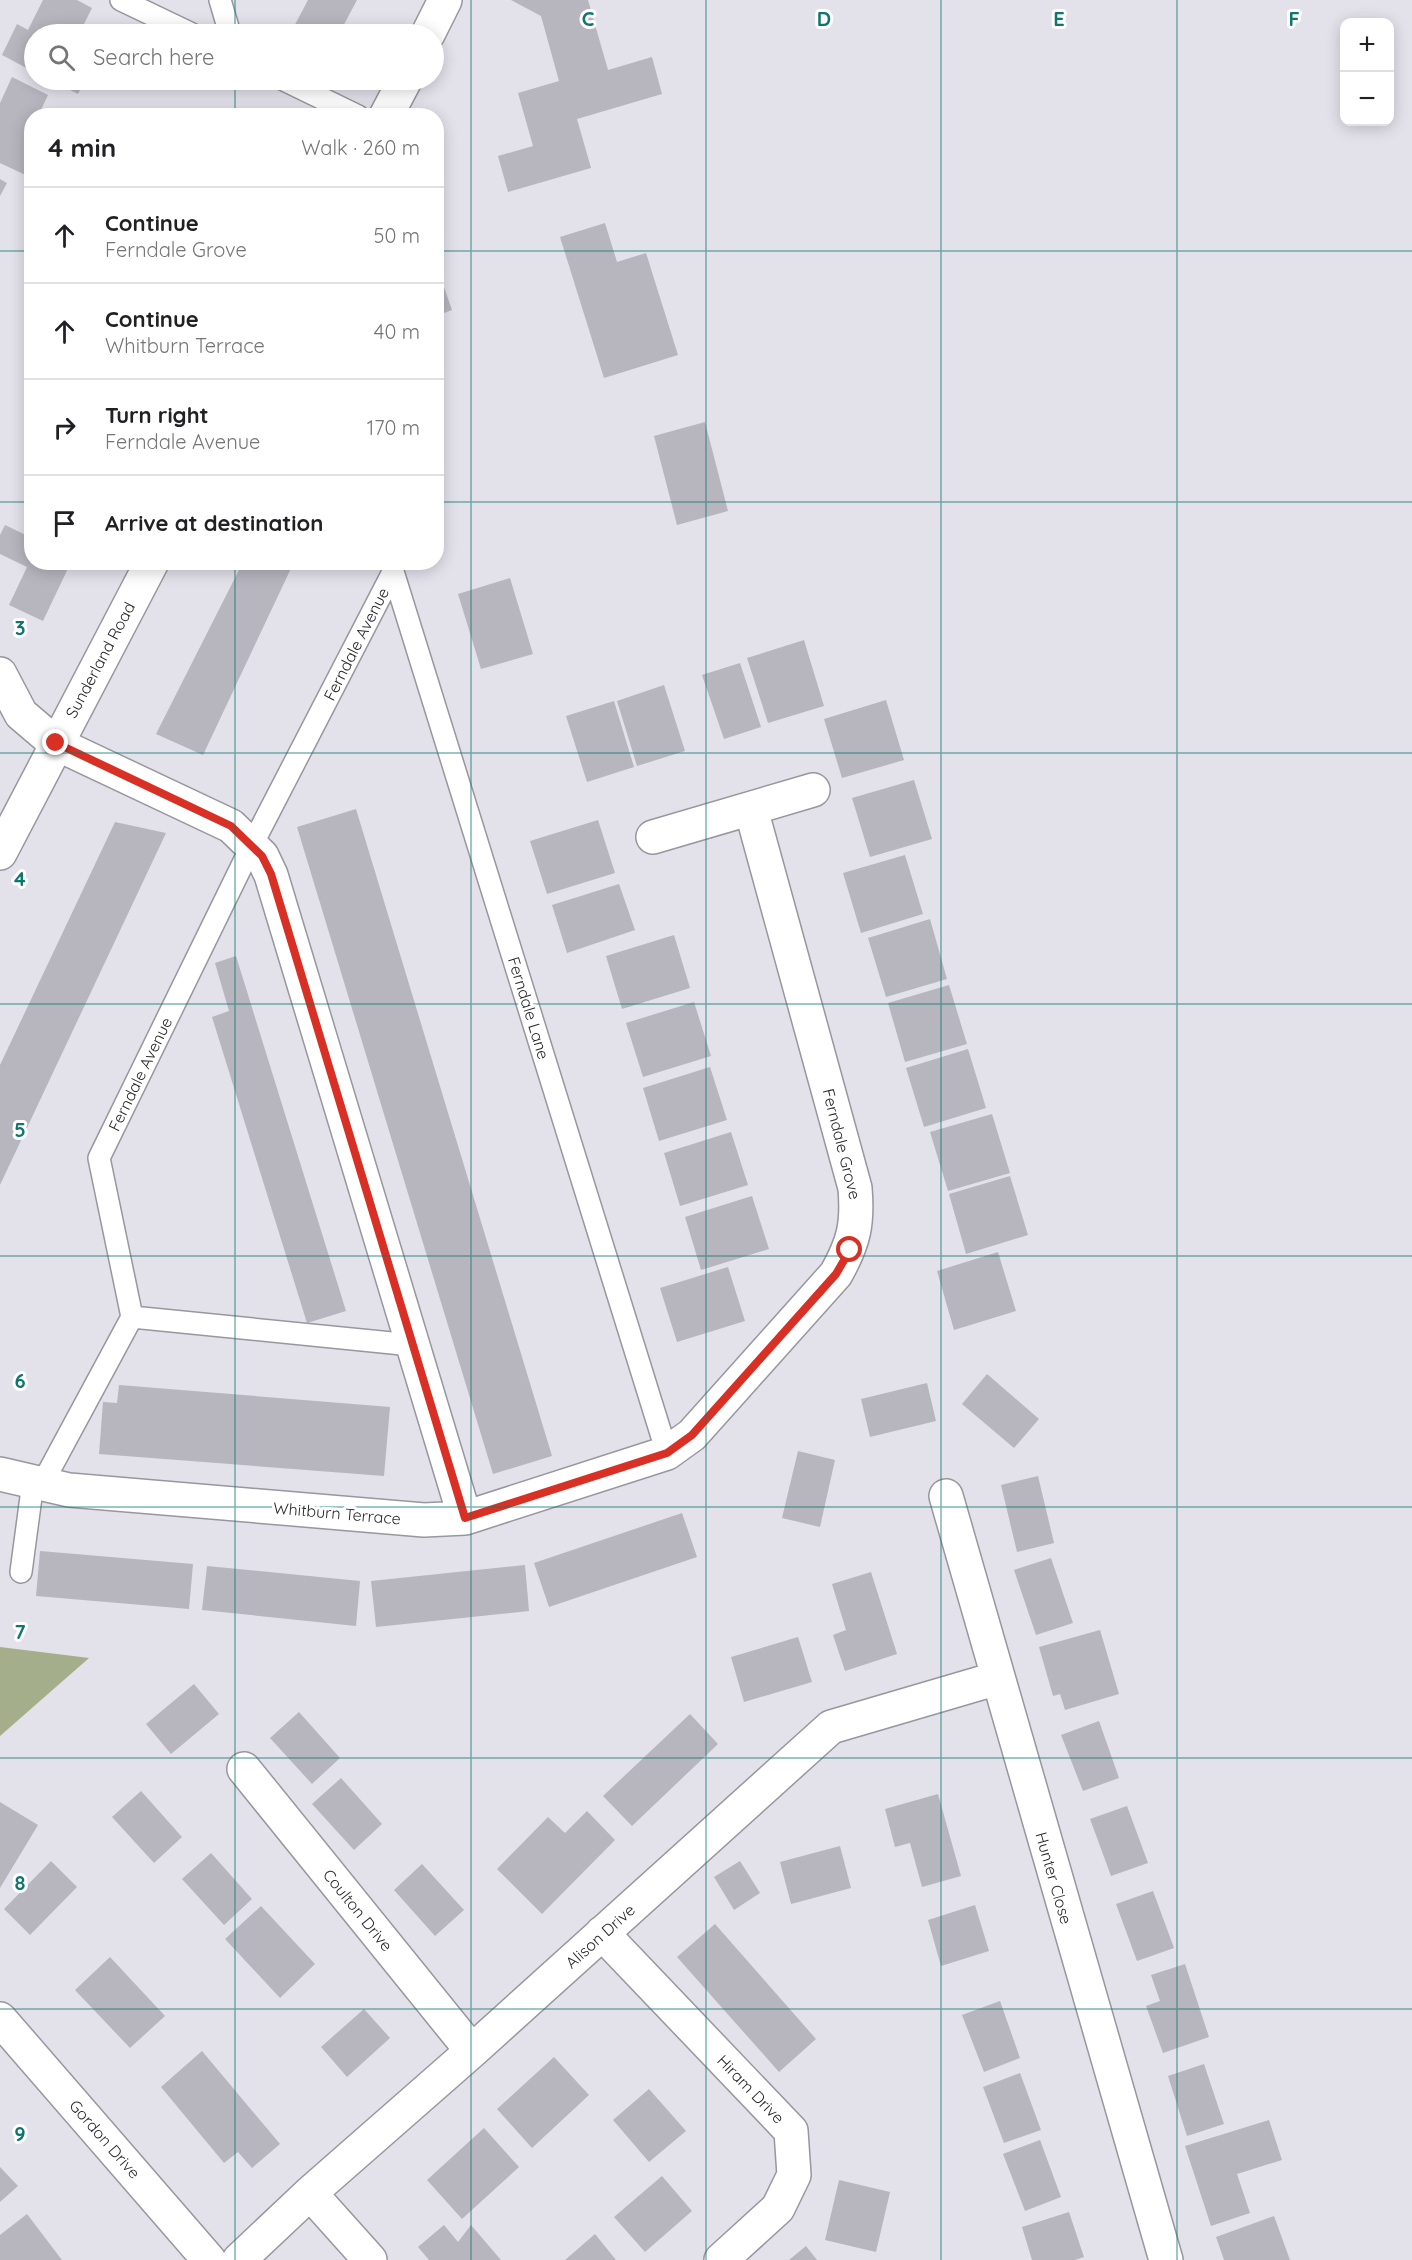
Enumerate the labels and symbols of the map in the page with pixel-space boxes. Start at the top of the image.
text: C [582,6,595,31]
text: D [817,6,831,31]
text: E [1053,6,1065,31]
text: F [1288,6,1300,31]
street label: Ferndale Avenue [319,584,393,704]
street label: Sunderland Road [61,599,139,721]
text: 3 [15,615,25,640]
route end [42,729,68,755]
text: 4 [14,866,26,891]
street label: Ferndale Lane [504,954,554,1062]
street label: Ferndale Avenue [104,1014,176,1134]
street label: Ferndale Grove [819,1087,865,1201]
text: 5 [14,1117,26,1142]
route start [836,1236,862,1262]
text: 6 [14,1368,26,1393]
street label: Whitburn Terrace [272,1497,402,1529]
text: 7 [15,1619,26,1644]
street label: Hunter Close [1031,1830,1077,1926]
street label: Coulton Drive [319,1865,397,1955]
text: 8 [15,1870,26,1895]
street label: Alison Drive [561,1900,639,1972]
street label: Hiram Drive [713,2050,789,2128]
street label: Gordon Drive [65,2095,145,2183]
text: 9 [14,2121,26,2146]

